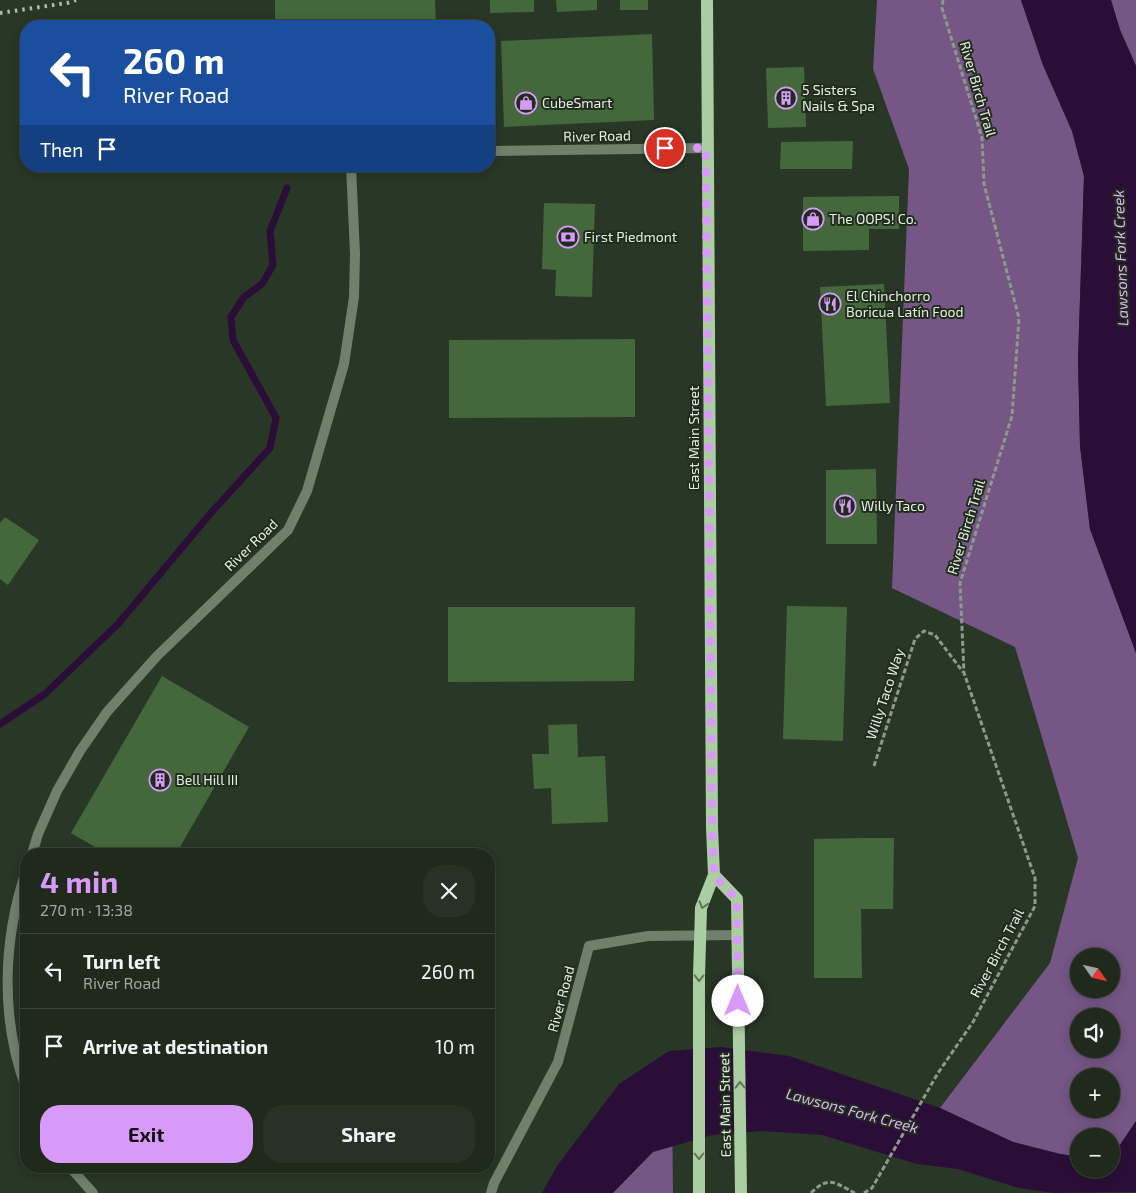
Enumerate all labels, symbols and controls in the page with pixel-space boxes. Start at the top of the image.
text: 260 m [123,39,224,81]
street label: River Birch Trail [957,39,1000,139]
icon: left [40,40,105,105]
text: River Road [123,81,229,107]
place label: 5 Sisters Nails & Spa [802,81,875,114]
building icon: 5 Sisters Nails & Spa [774,86,798,110]
shop icon: CubeSmart [514,91,538,115]
place label: CubeSmart [542,94,612,111]
street label: River Road [563,126,631,145]
pin [644,127,686,169]
icon: arrive [651,134,679,162]
icon: arrive [93,135,121,163]
text: Then [40,138,83,161]
water label: Lawsons Fork Creek [1109,189,1131,326]
shop icon: The OOPS! Co. [801,207,825,231]
place label: The OOPS! Co. [829,210,917,227]
bank icon: First Piedmont [556,225,580,249]
place label: First Piedmont [584,228,677,245]
place label: El Chinchorro Boricua Latín Food [846,287,964,320]
restaurant icon: El Chinchorro Boricua Latín Food [818,292,842,316]
street label: East Main Street [685,386,702,490]
street label: River Birch Trail [943,476,988,576]
restaurant icon: Willy Taco [833,494,857,518]
place label: Willy Taco [861,497,925,514]
street label: River Road [220,515,281,574]
street label: Willy Taco Way [862,645,907,742]
building icon: Bell Hill III [148,768,172,792]
place label: Bell Hill III [176,771,238,788]
text: 4 min [40,863,118,899]
button: close [423,865,475,917]
text: 270 m · 13:38 [40,900,133,919]
one-way arrow [699,900,709,908]
street label: River Birch Trail [966,905,1028,1000]
north arrow [1070,948,1120,998]
map controls [1070,948,1120,1178]
text: Turn left [83,950,160,973]
icon: left [40,957,68,985]
text: 260 m [421,960,475,983]
street label: River Road [544,964,577,1034]
text: River Road [83,973,160,992]
one-way arrow [694,974,704,982]
position arrow [711,974,763,1026]
button: sound [1070,1008,1120,1058]
icon: arrive [40,1032,68,1060]
text: Arrive at destination [83,1035,268,1058]
text: 10 m [435,1035,475,1058]
street label: East Main Street [715,1053,734,1158]
button: + [1070,1068,1120,1118]
one-way arrow [735,1081,745,1089]
water label: Lawsons Fork Creek [784,1084,921,1136]
button: Exit [40,1105,253,1163]
button: Share [263,1105,475,1163]
button: − [1070,1128,1120,1178]
one-way arrow [694,1152,704,1160]

